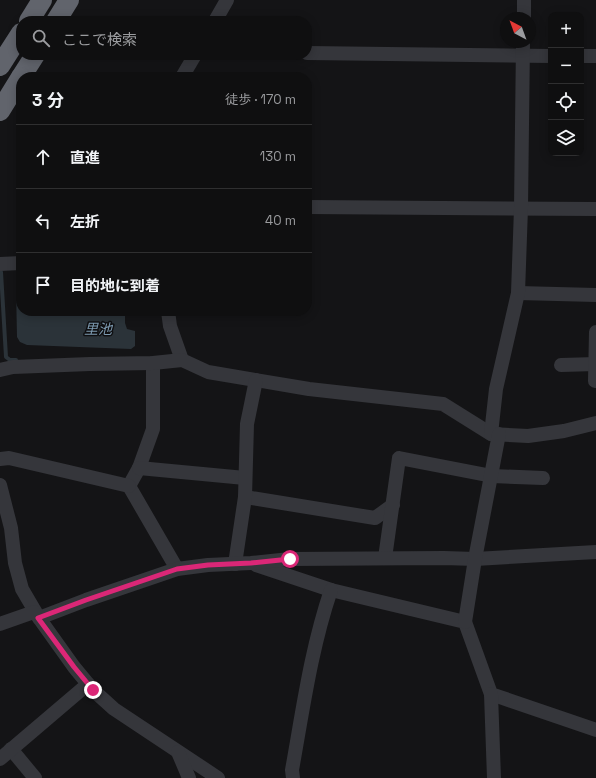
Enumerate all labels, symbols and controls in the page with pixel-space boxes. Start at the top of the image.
north arrow [500,12,536,48]
map controls [548,12,584,156]
button: + [548,12,584,48]
search box [16,16,312,60]
icon: search [30,27,52,49]
text: ここで検索 [62,30,137,49]
button: − [548,48,584,84]
button: locate [548,84,584,120]
text: 3 分 [32,89,64,111]
text: 徒歩 · 170 m [225,91,296,108]
button: layers [548,120,584,156]
icon: ahead [32,146,54,168]
text: 直進 [70,148,100,167]
text: 130 m [260,148,296,165]
icon: left [32,210,54,232]
text: 左折 [70,212,100,231]
text: 40 m [265,212,296,229]
icon: arrive [32,274,54,296]
text: 目的地に到着 [70,276,160,295]
water label: 里池 [84,320,114,338]
route start [281,550,299,568]
route end [84,681,102,699]

